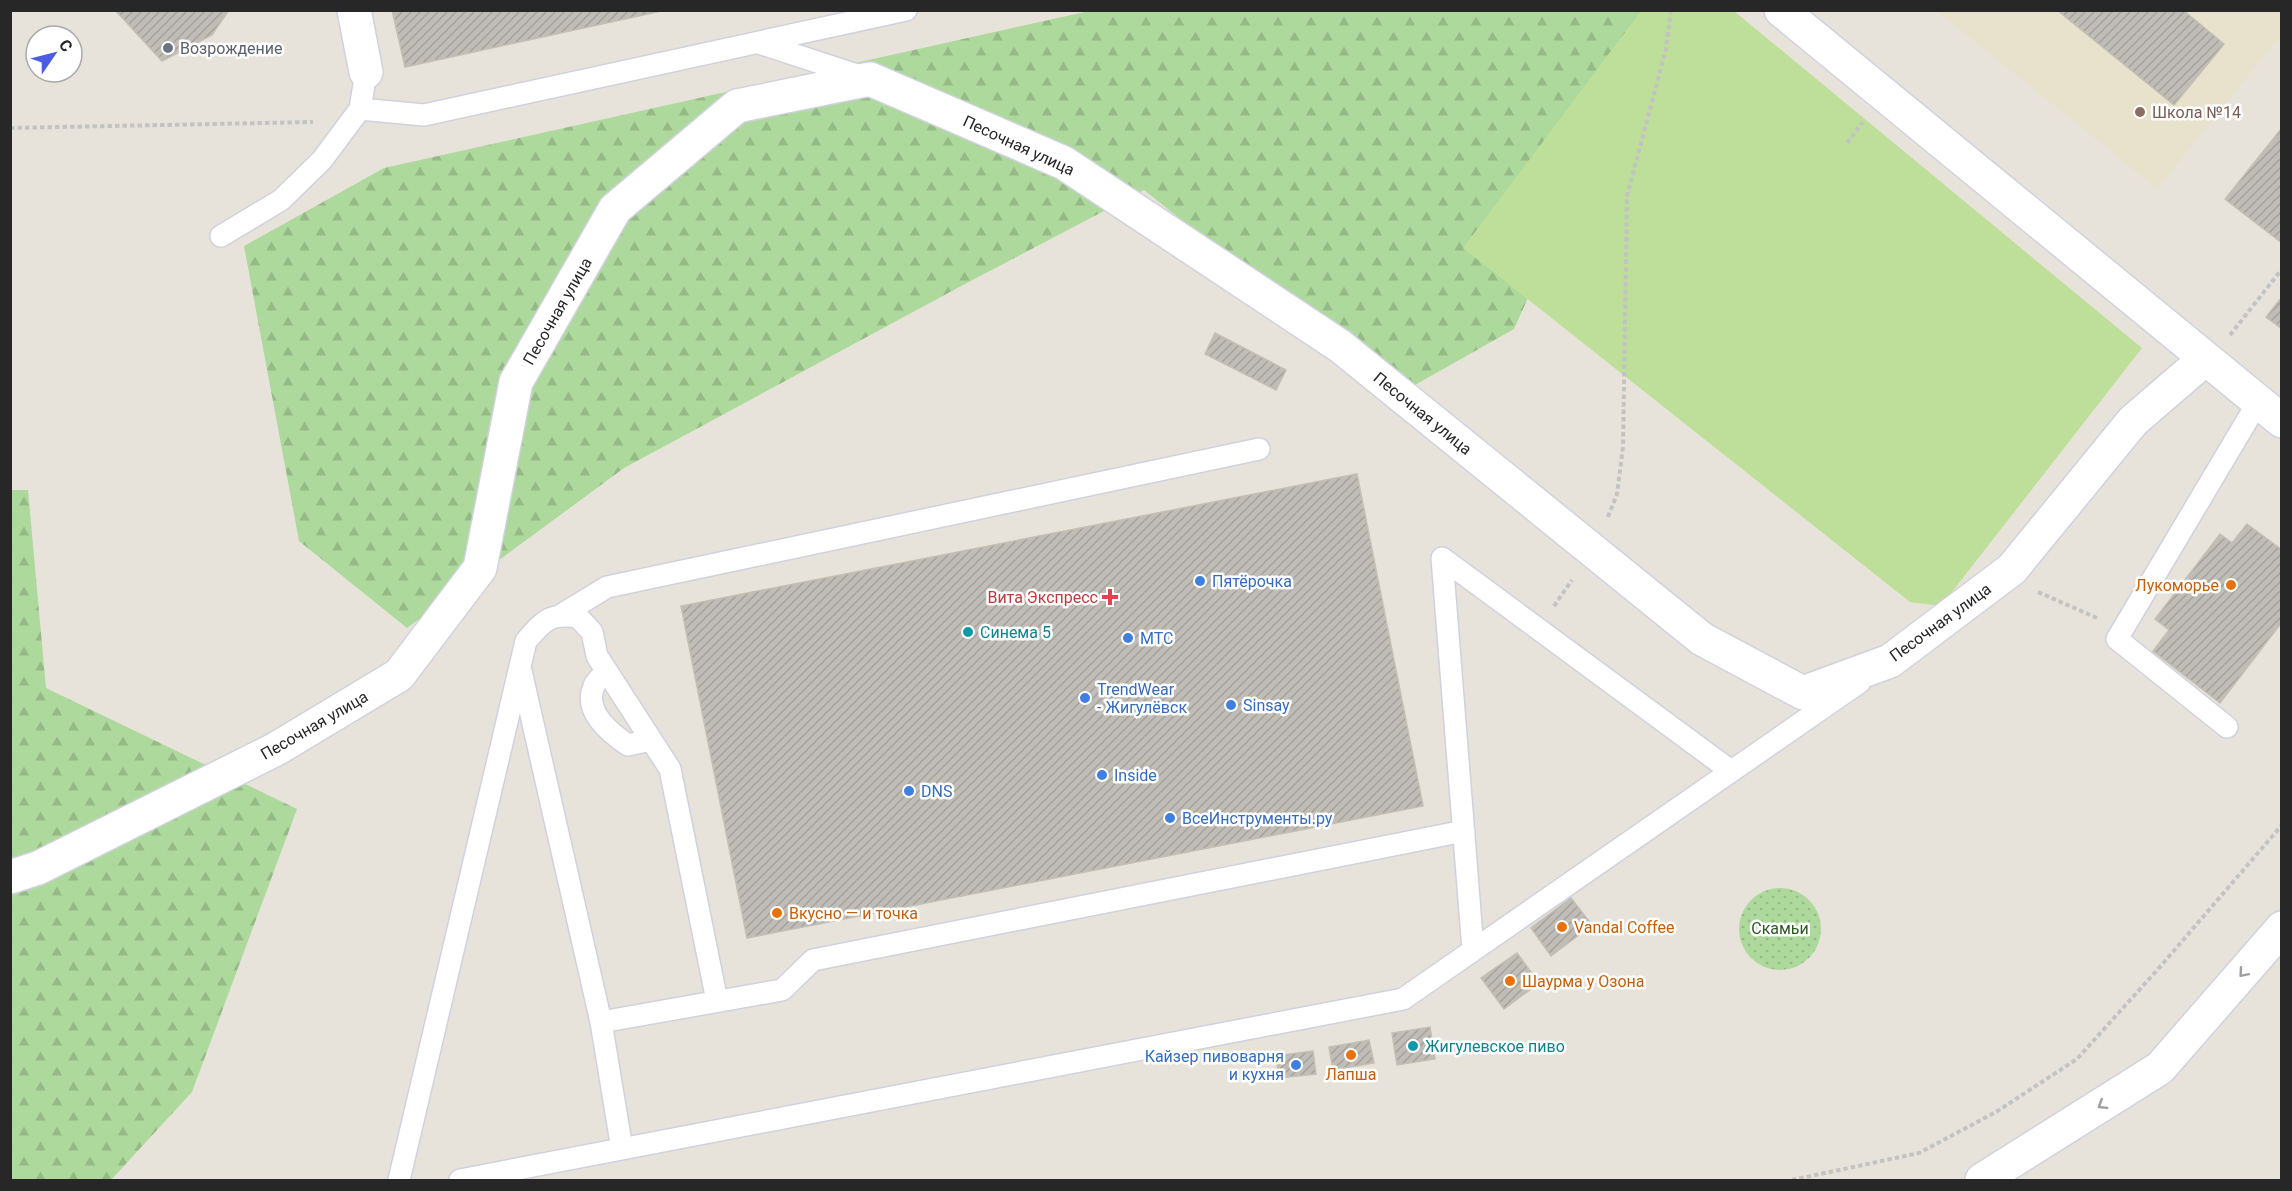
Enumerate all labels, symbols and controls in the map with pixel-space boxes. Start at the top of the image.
north arrow [24,24,84,84]
text: С [55,36,77,55]
place label: Возрождение [180,39,283,58]
marker: Возрождение [161,41,175,55]
place label: Школа №14 [2152,103,2241,122]
marker: Школа №14 [2133,105,2147,119]
street label: Песочная улица [960,111,1078,180]
street label: Песочная улица [519,254,596,368]
street label: Песочная улица [1370,368,1476,459]
place label: Пятёрочка [1212,572,1292,591]
marker: Пятёрочка [1193,574,1207,588]
place label: Лукоморье [2135,576,2219,595]
marker: Лукоморье [2224,578,2238,592]
street label: Песочная улица [1886,579,1995,666]
place label: Вита Экспресс [987,588,1098,607]
marker: Вита Экспресс [1103,590,1117,604]
place label: Синема 5 [980,623,1051,642]
marker: Синема 5 [961,625,975,639]
place label: МТС [1140,629,1173,648]
marker: МТС [1121,631,1135,645]
place label: TrendWear - Жигулёвск [1097,680,1187,717]
street label: Песочная улица [257,687,371,764]
marker: TrendWear - Жигулёвск [1078,691,1092,705]
place label: Sinsay [1243,696,1290,715]
marker: Sinsay [1224,698,1238,712]
place label: Inside [1114,766,1157,785]
marker: Inside [1095,768,1109,782]
place label: DNS [921,782,952,801]
marker: DNS [902,784,916,798]
place label: ВсеИнструменты.ру [1182,809,1333,828]
marker: ВсеИнструменты.ру [1163,811,1177,825]
place label: Вкусно — и точка [789,904,918,923]
marker: Вкусно — и точка [770,906,784,920]
place label: Vandal Coffee [1574,918,1674,937]
park label: Скамьи [1751,919,1809,938]
marker: Vandal Coffee [1555,920,1569,934]
one-way arrow [2240,966,2251,977]
place label: Шаурма у Озона [1522,972,1644,991]
marker: Шаурма у Озона [1503,974,1517,988]
place label: Жигулевское пиво [1425,1037,1565,1056]
marker: Жигулевское пиво [1406,1039,1420,1053]
place label: Кайзер пивоварня и кухня [1145,1047,1284,1084]
marker: Лапша [1344,1048,1358,1062]
marker: Кайзер пивоварня и кухня [1289,1058,1303,1072]
place label: Лапша [1326,1065,1376,1084]
one-way arrow [2098,1097,2108,1109]

